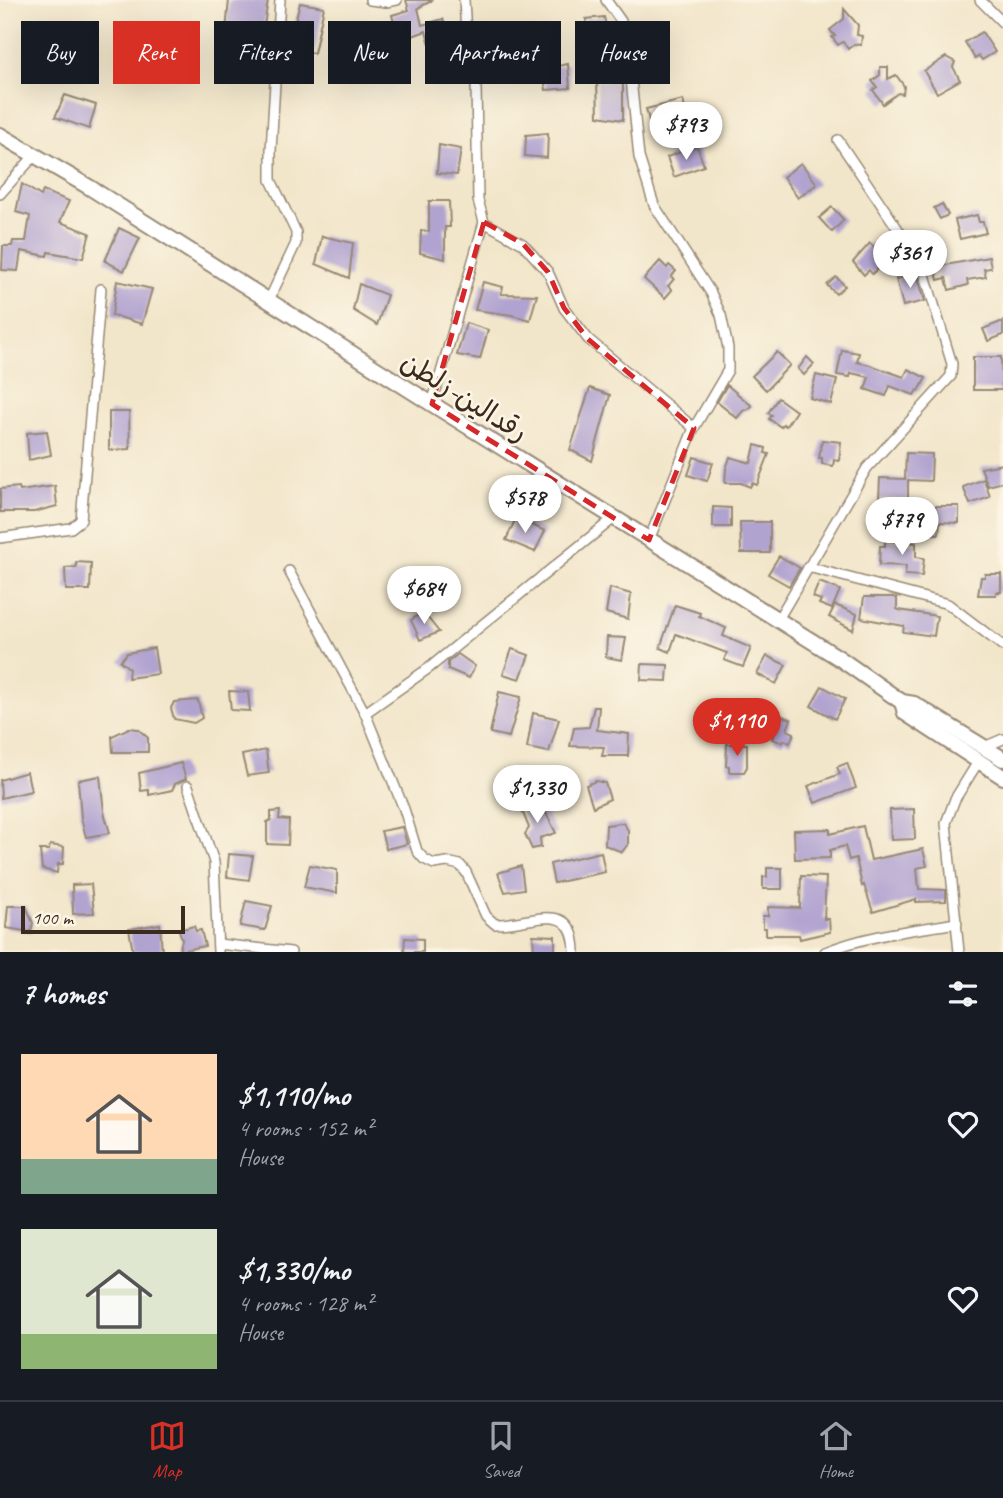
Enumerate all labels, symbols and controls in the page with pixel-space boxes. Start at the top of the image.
chip: Buy [21,21,99,84]
chip: Rent [113,21,200,84]
chip: Filters [214,21,314,84]
chip: New [328,21,411,84]
chip: Apartment [425,21,561,84]
chip: House [575,21,670,84]
pin: $793 [645,102,727,162]
text: $793 [665,110,707,139]
pin: $361 [869,230,951,290]
text: $361 [889,238,931,267]
street label: رقدالين-زلطن [395,344,535,449]
pin: $578 [484,476,566,535]
text: $578 [505,483,545,512]
pin: $779 [861,498,943,557]
text: $779 [882,505,922,534]
pin: $684 [383,566,465,626]
text: $684 [403,574,445,603]
pin: $1,110 [680,698,794,758]
text: $1,110 [709,706,765,735]
pin: $1,330 [480,766,594,825]
text: $1,330 [509,773,565,802]
scale bar [21,903,186,935]
text: 100 m [32,906,73,930]
text: 7 homes [21,975,106,1013]
icon: filters [944,975,982,1013]
text: $1,110/mo [238,1076,350,1114]
icon: home [77,1082,161,1166]
icon: heart [944,1105,982,1143]
text: 4 rooms · 152 m² [238,1114,373,1143]
text: House [238,1143,283,1172]
text: $1,330/mo [238,1251,350,1289]
icon: home [77,1257,161,1341]
icon: heart [944,1280,982,1318]
text: 4 rooms · 128 m² [238,1289,373,1318]
text: House [238,1318,283,1347]
tab: Map [148,1417,186,1483]
tab: Saved [482,1417,520,1483]
tab: Home [817,1417,855,1483]

